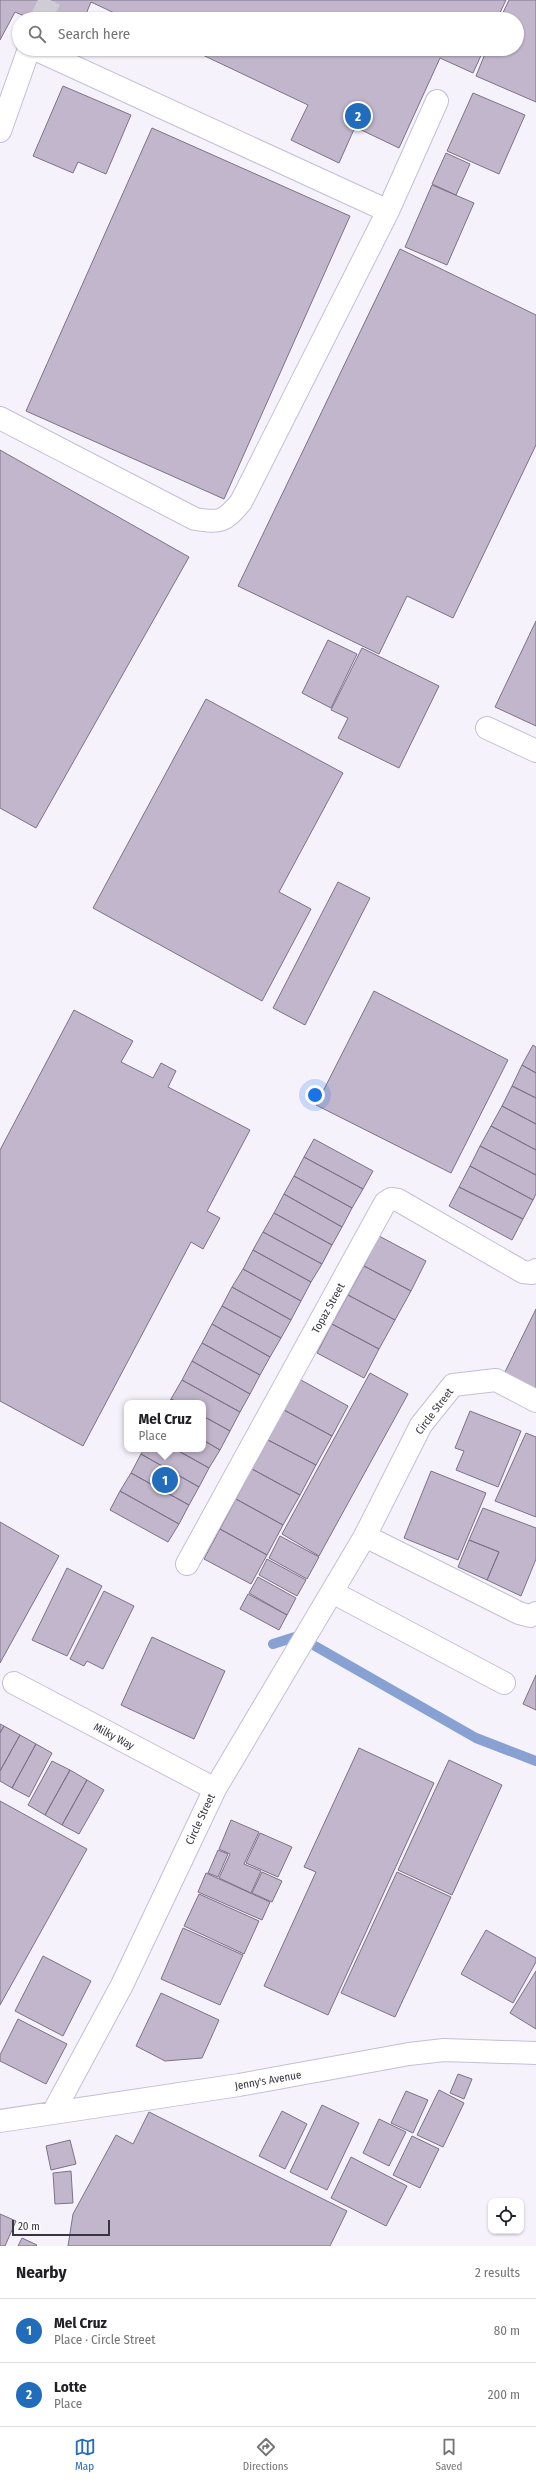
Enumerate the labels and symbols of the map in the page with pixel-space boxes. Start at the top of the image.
pin: 2 [345,101,371,131]
your location [305,1085,325,1105]
street label: Topaz Street [309,1281,348,1336]
street label: Circle Street [413,1385,456,1437]
pin: 1 [152,1465,178,1495]
street label: Milky Way [91,1720,136,1753]
street label: Circle Street [183,1791,218,1847]
street label: Jenny's Avenue [234,2068,302,2093]
scale bar [12,2218,110,2237]

